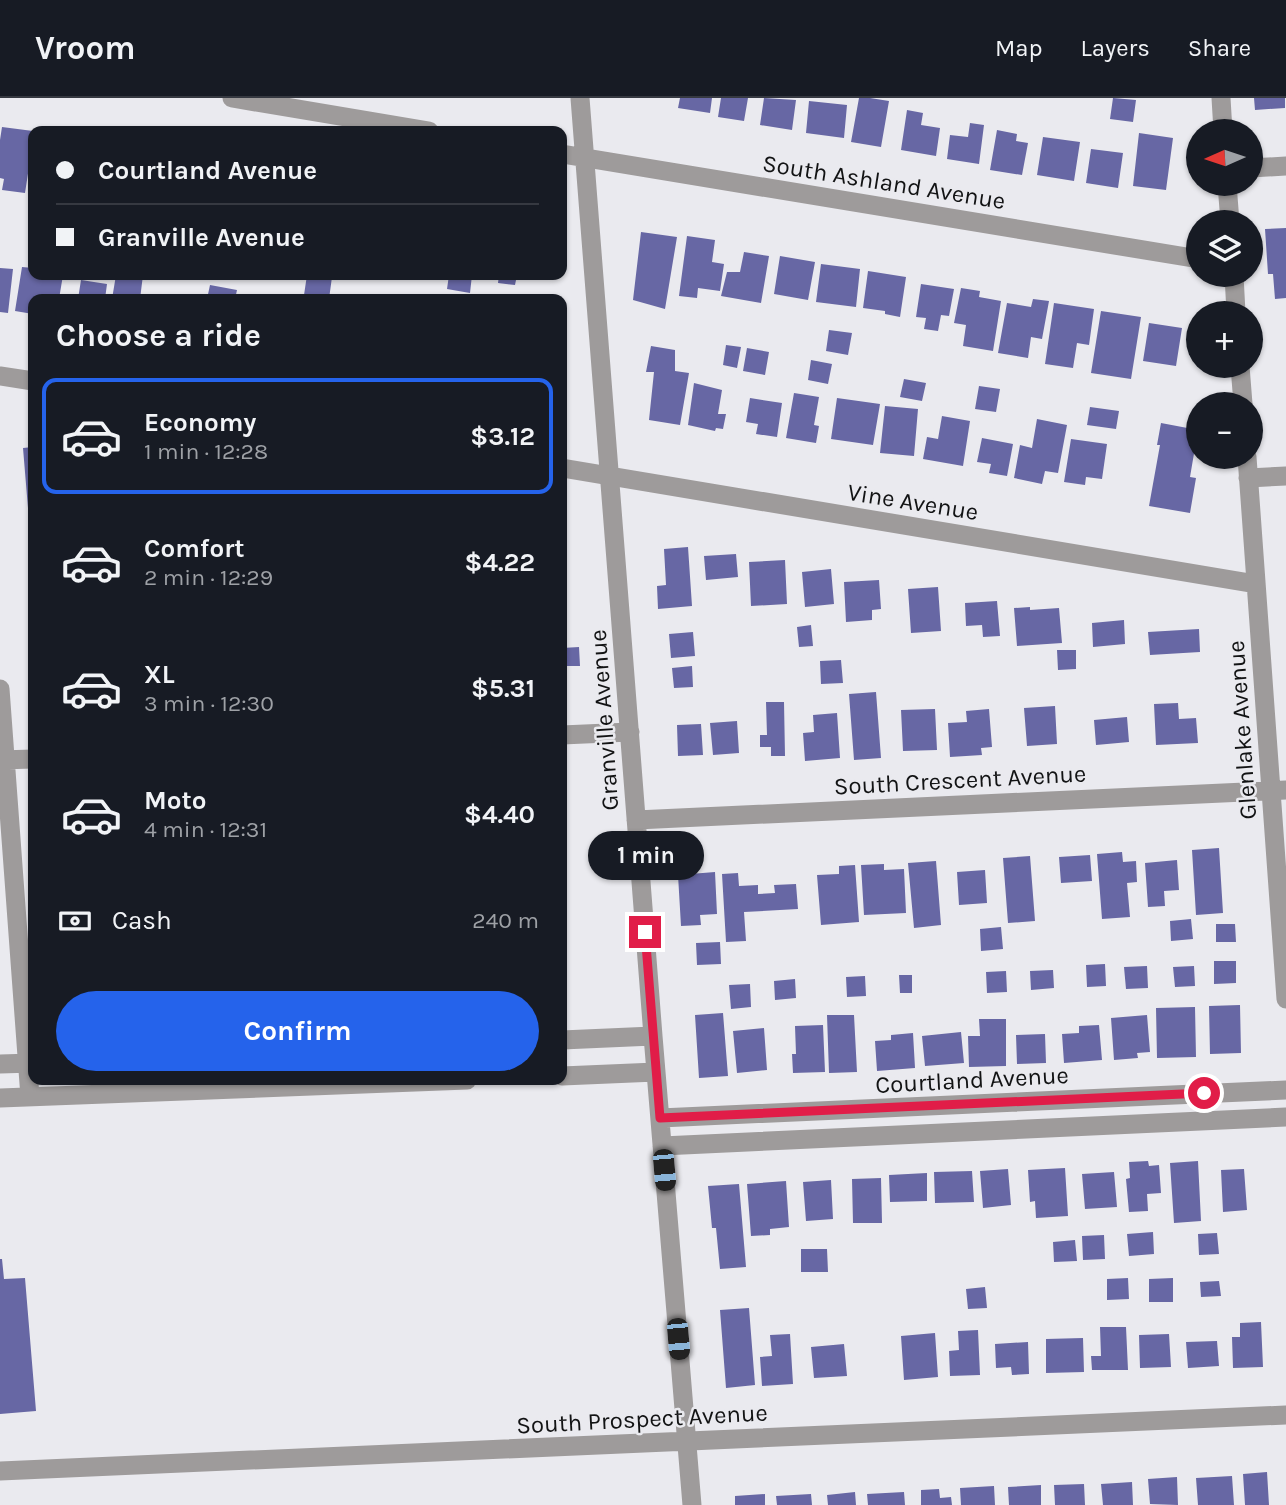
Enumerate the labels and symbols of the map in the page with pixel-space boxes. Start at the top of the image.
north arrow [1186,119,1264,196]
street label: South Ashland Avenue [761,149,1007,215]
street label: Vine Avenue [846,478,980,526]
street label: Granville Avenue [584,628,624,812]
street label: Glenlake Avenue [1222,640,1262,820]
street label: South Crescent Avenue [833,759,1087,801]
callout: 1 min [587,830,703,880]
route end [629,916,661,948]
street label: Courtland Avenue [875,1061,1069,1099]
route start [1188,1077,1220,1109]
car [652,1148,677,1192]
car [666,1317,691,1361]
street label: South Prospect Avenue [516,1398,768,1440]

